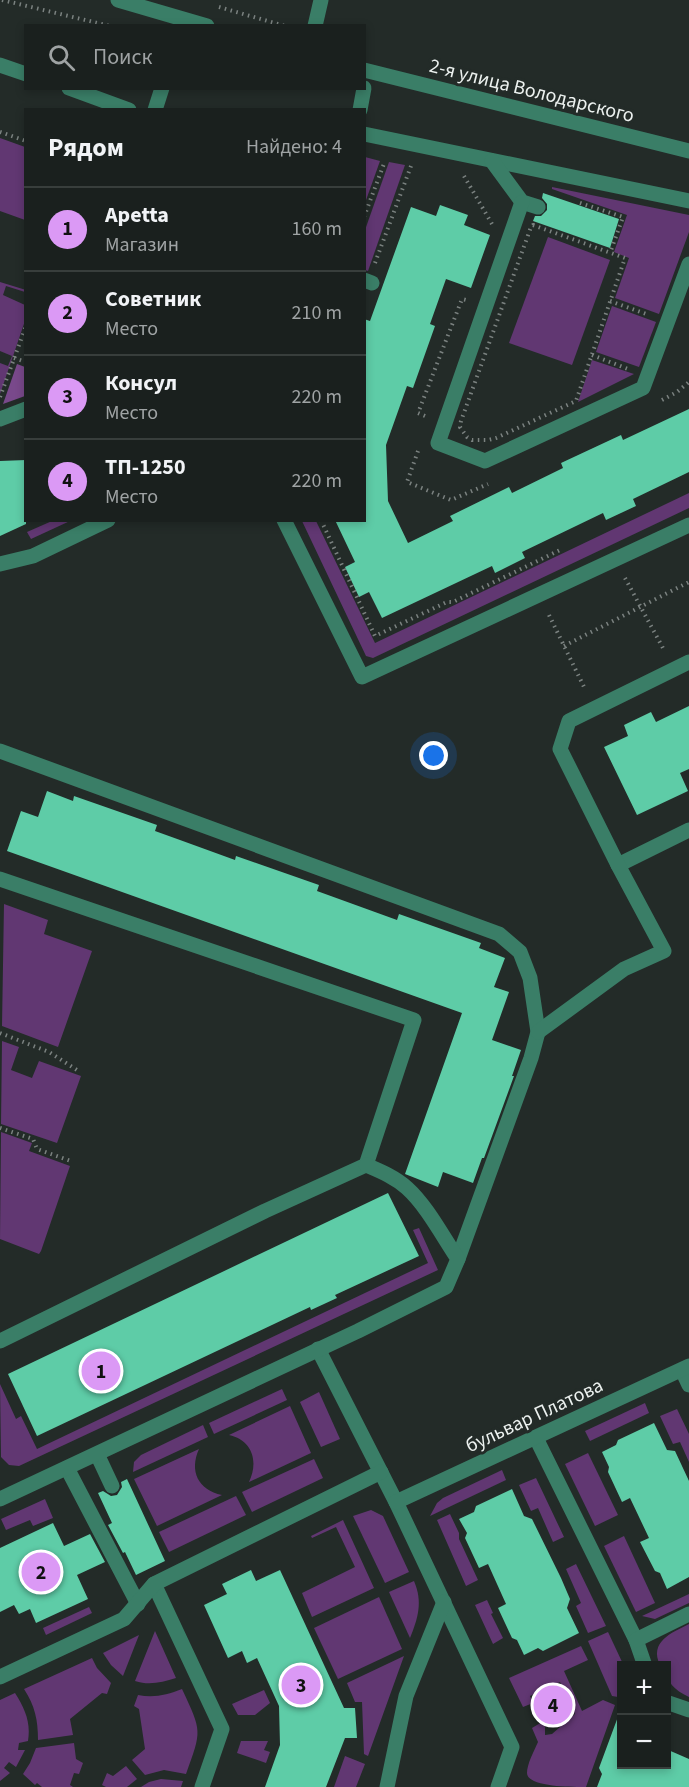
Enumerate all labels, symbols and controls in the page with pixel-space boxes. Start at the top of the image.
search box [24,24,366,90]
icon: search [45,41,78,74]
text: Поиск [93,41,152,73]
street label: 2-я улица Володарского [426,52,637,130]
text: Рядом [48,129,124,166]
text: Найдено: 4 [246,133,342,161]
text: Apetta [105,199,169,231]
text: 1 [62,215,73,243]
text: 160 m [292,215,342,243]
text: Магазин [105,231,179,259]
text: Советник [105,283,201,315]
text: 2 [62,299,73,327]
text: 210 m [292,299,342,327]
text: Место [105,315,158,343]
text: Консул [105,367,177,399]
text: 3 [62,383,73,411]
text: 220 m [292,383,342,411]
text: Место [105,399,158,427]
text: ТП-1250 [105,451,186,483]
text: 4 [62,467,73,495]
text: 220 m [292,467,342,495]
text: Место [105,483,158,511]
your location [419,741,448,770]
pin: 1 [82,1348,120,1394]
street label: бульвар Платова [461,1372,608,1460]
pin: 2 [22,1550,60,1594]
map controls [617,1661,671,1769]
button: + [617,1661,671,1715]
pin: 3 [282,1662,320,1708]
pin: 4 [534,1682,572,1728]
button: − [617,1715,671,1769]

